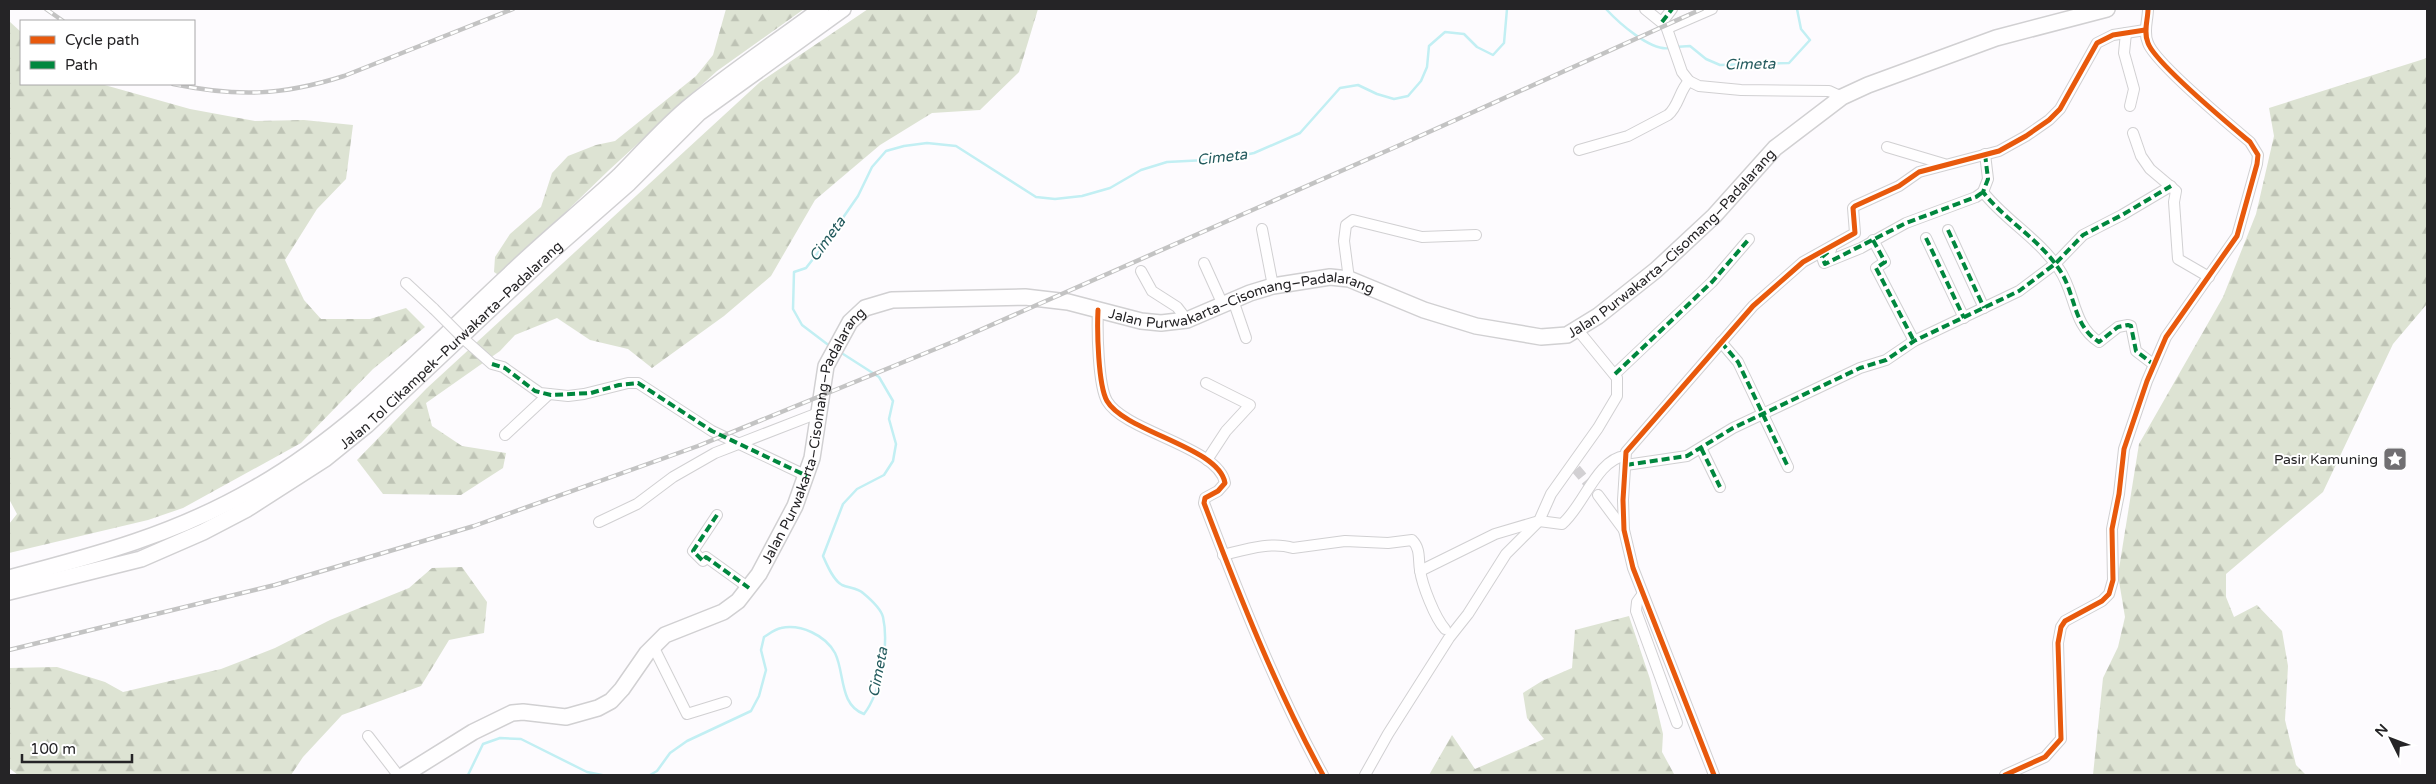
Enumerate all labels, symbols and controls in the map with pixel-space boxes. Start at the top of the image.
legend [20,20,195,85]
text: Cycle path [65,31,139,49]
water label: Cimeta [1725,55,1776,73]
text: Path [65,56,98,74]
water label: Cimeta [1196,145,1249,169]
street label: Jalan Purwakarta–Cisomang–Padalarang [1564,145,1779,342]
water label: Cimeta [805,213,849,265]
street label: Jalan Tol Cikampek–Purwakarta–Padalarang [336,237,566,453]
street label: Jalan Purwakarta–Cisomang–Padalarang [1107,268,1377,332]
street label: Jalan Purwakarta–Cisomang–Padalarang [758,304,869,566]
place icon: Pasir Kamuning [2382,446,2408,472]
place label: Pasir Kamuning [2274,451,2378,468]
water label: Cimeta [864,645,892,699]
north arrow [2366,714,2416,764]
text: N [2372,721,2392,741]
scale bar [22,732,132,764]
text: 100 m [30,740,76,758]

